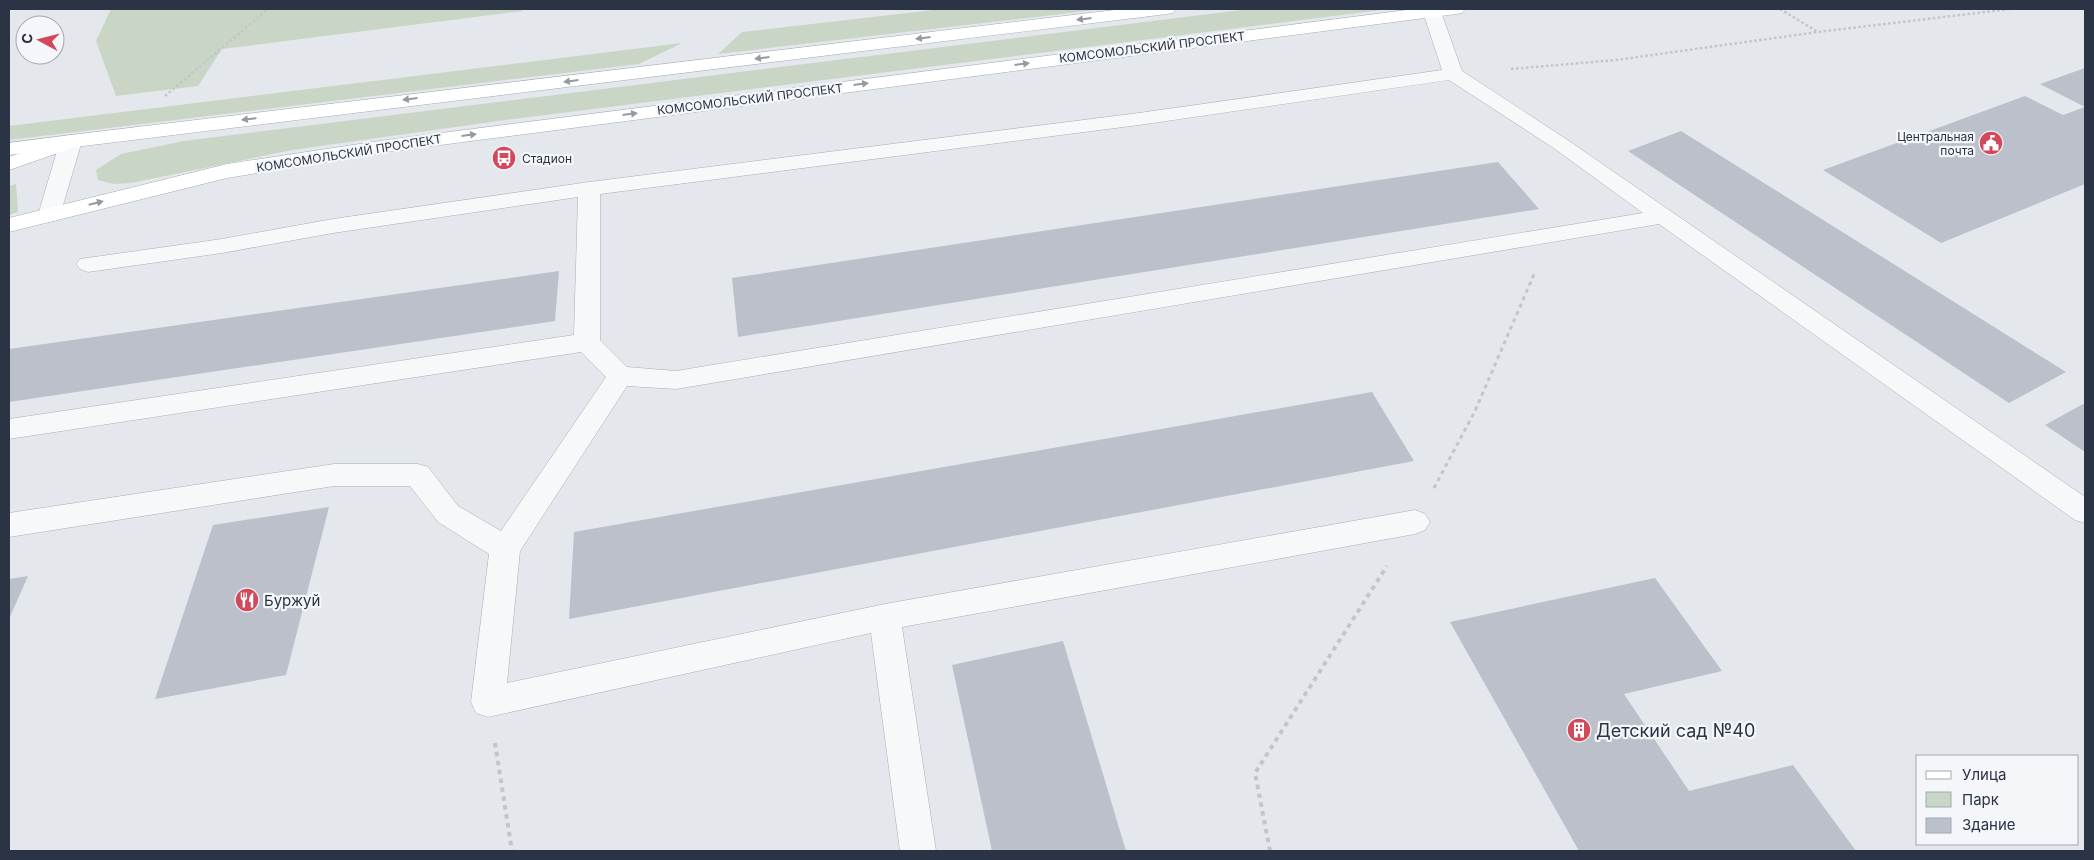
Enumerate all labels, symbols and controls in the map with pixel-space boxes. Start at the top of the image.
north arrow [15,15,65,65]
one-way arrow [1076,15,1092,23]
street label: КОМСОМОЛЬСКИЙ ПРОСПЕКТ [1058,28,1246,66]
text: С [18,32,36,45]
one-way arrow [915,35,931,43]
one-way arrow [753,54,769,62]
one-way arrow [1014,60,1030,68]
one-way arrow [563,77,579,85]
street label: КОМСОМОЛЬСКИЙ ПРОСПЕКТ [656,80,844,118]
one-way arrow [853,80,869,88]
one-way arrow [402,95,418,103]
one-way arrow [623,110,639,118]
one-way arrow [240,115,256,123]
place label: Центральная почта [1897,129,1974,158]
public building icon: Центральная почта [1978,130,2004,156]
street label: КОМСОМОЛЬСКИЙ ПРОСПЕКТ [255,131,443,175]
one-way arrow [462,131,478,139]
bus stop icon: Стадион [491,145,517,171]
place label: Стадион [522,151,572,166]
one-way arrow [89,199,104,207]
restaurant icon: Буржуй [234,587,260,613]
place label: Буржуй [264,591,320,610]
building icon: Детский сад №40 [1566,717,1592,743]
place label: Детский сад №40 [1596,720,1755,741]
legend [1916,755,2079,845]
text: Улица [1962,765,2006,784]
text: Парк [1962,790,1999,809]
text: Здание [1962,815,2016,834]

